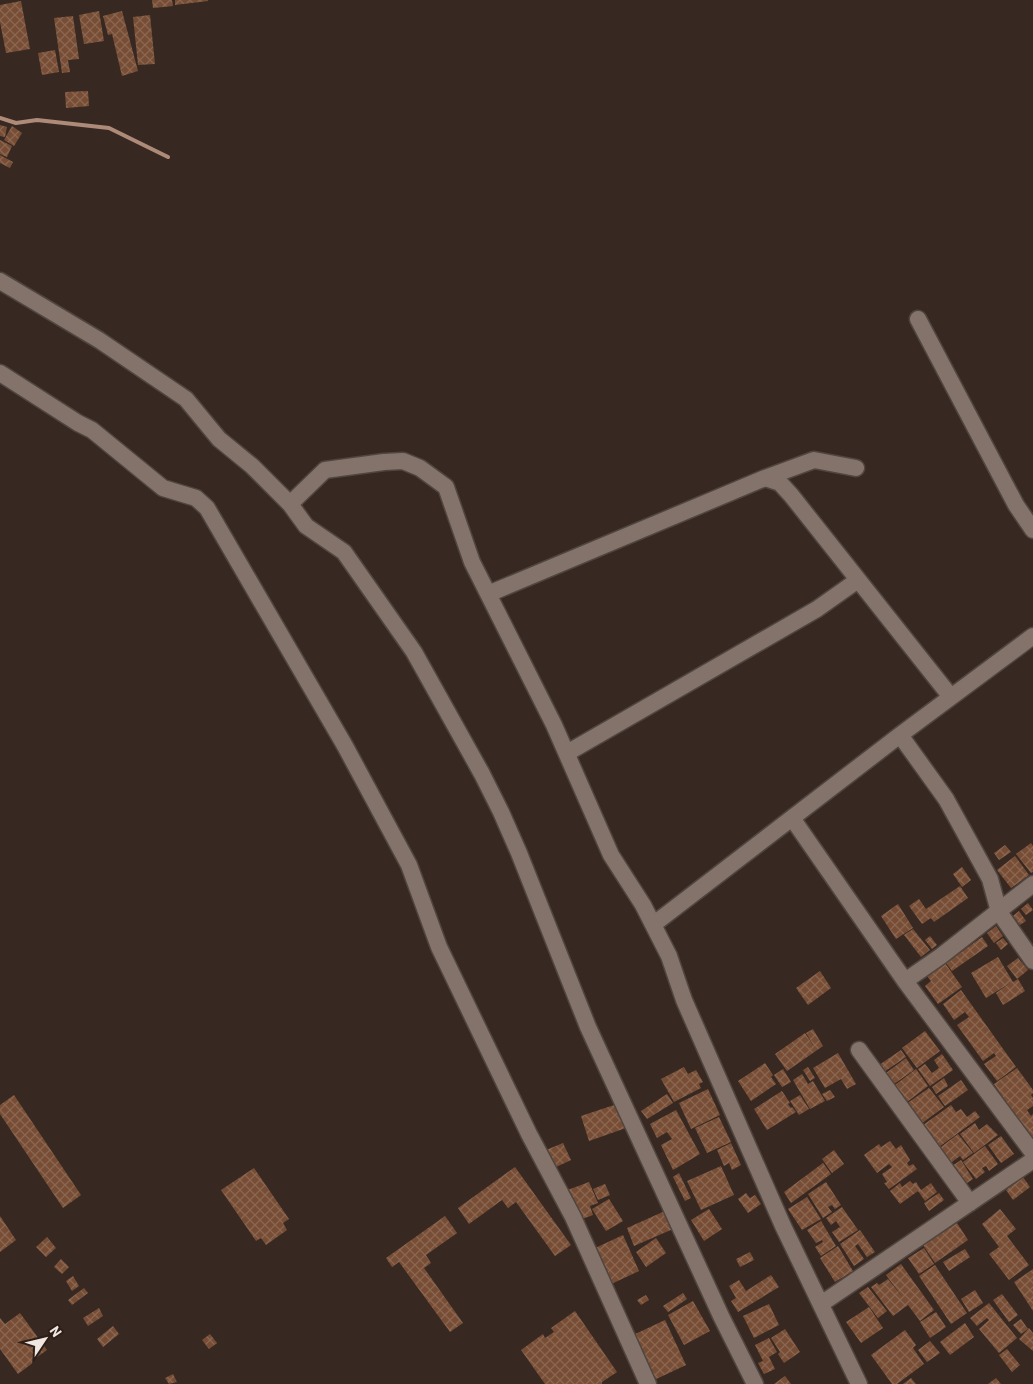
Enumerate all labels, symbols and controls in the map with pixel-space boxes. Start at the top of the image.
north arrow [20,1314,70,1364]
text: N [46,1323,66,1340]

